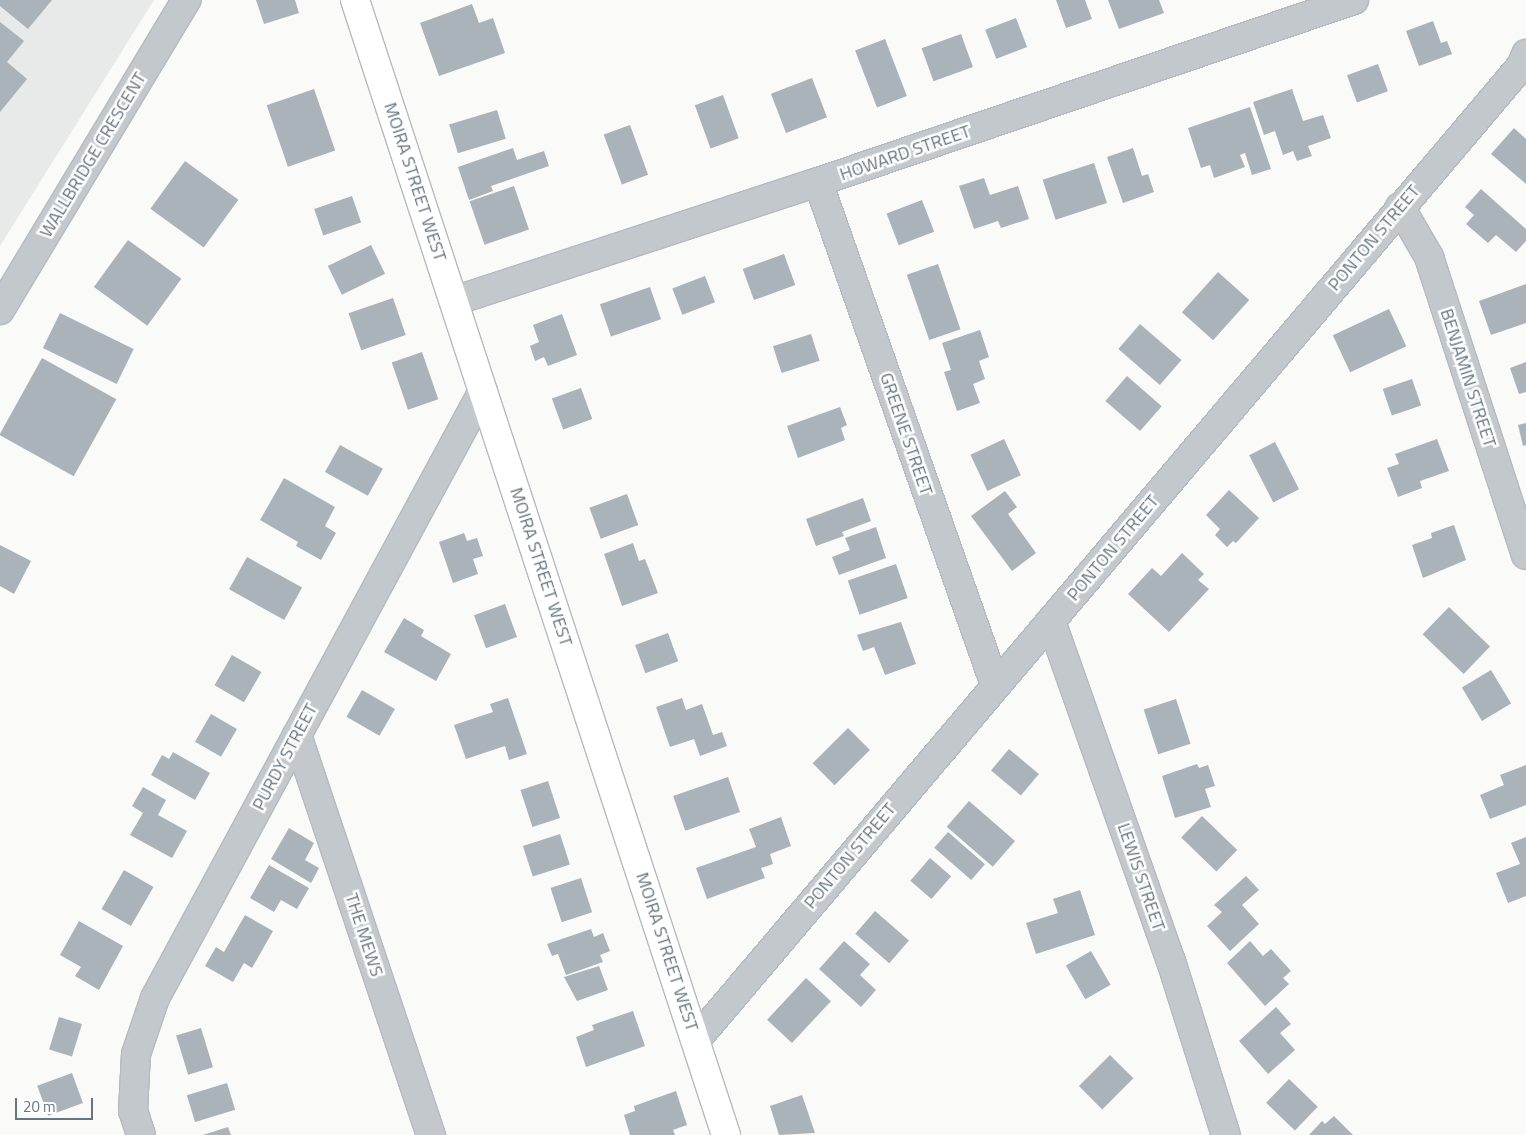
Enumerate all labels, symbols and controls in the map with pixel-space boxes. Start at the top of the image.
street label: WALLBRIDGE CRESCENT [35,69,151,241]
street label: MOIRA STREET WEST [379,100,451,264]
street label: HOWARD STREET [837,121,973,185]
street label: PONTON STREET [1323,181,1425,295]
street label: BENJAMIN STREET [1435,306,1501,450]
street label: GREENE STREET [875,370,937,498]
street label: MOIRA STREET WEST [505,485,577,649]
street label: PONTON STREET [1062,491,1164,605]
street label: PURDY STREET [248,700,322,814]
street label: PONTON STREET [799,799,901,913]
street label: LEWIS STREET [1112,820,1170,934]
street label: MOIRA STREET WEST [631,870,703,1034]
street label: THE MEWS [340,891,388,979]
scale bar [18,1088,95,1120]
text: 20 m [23,1095,56,1118]

